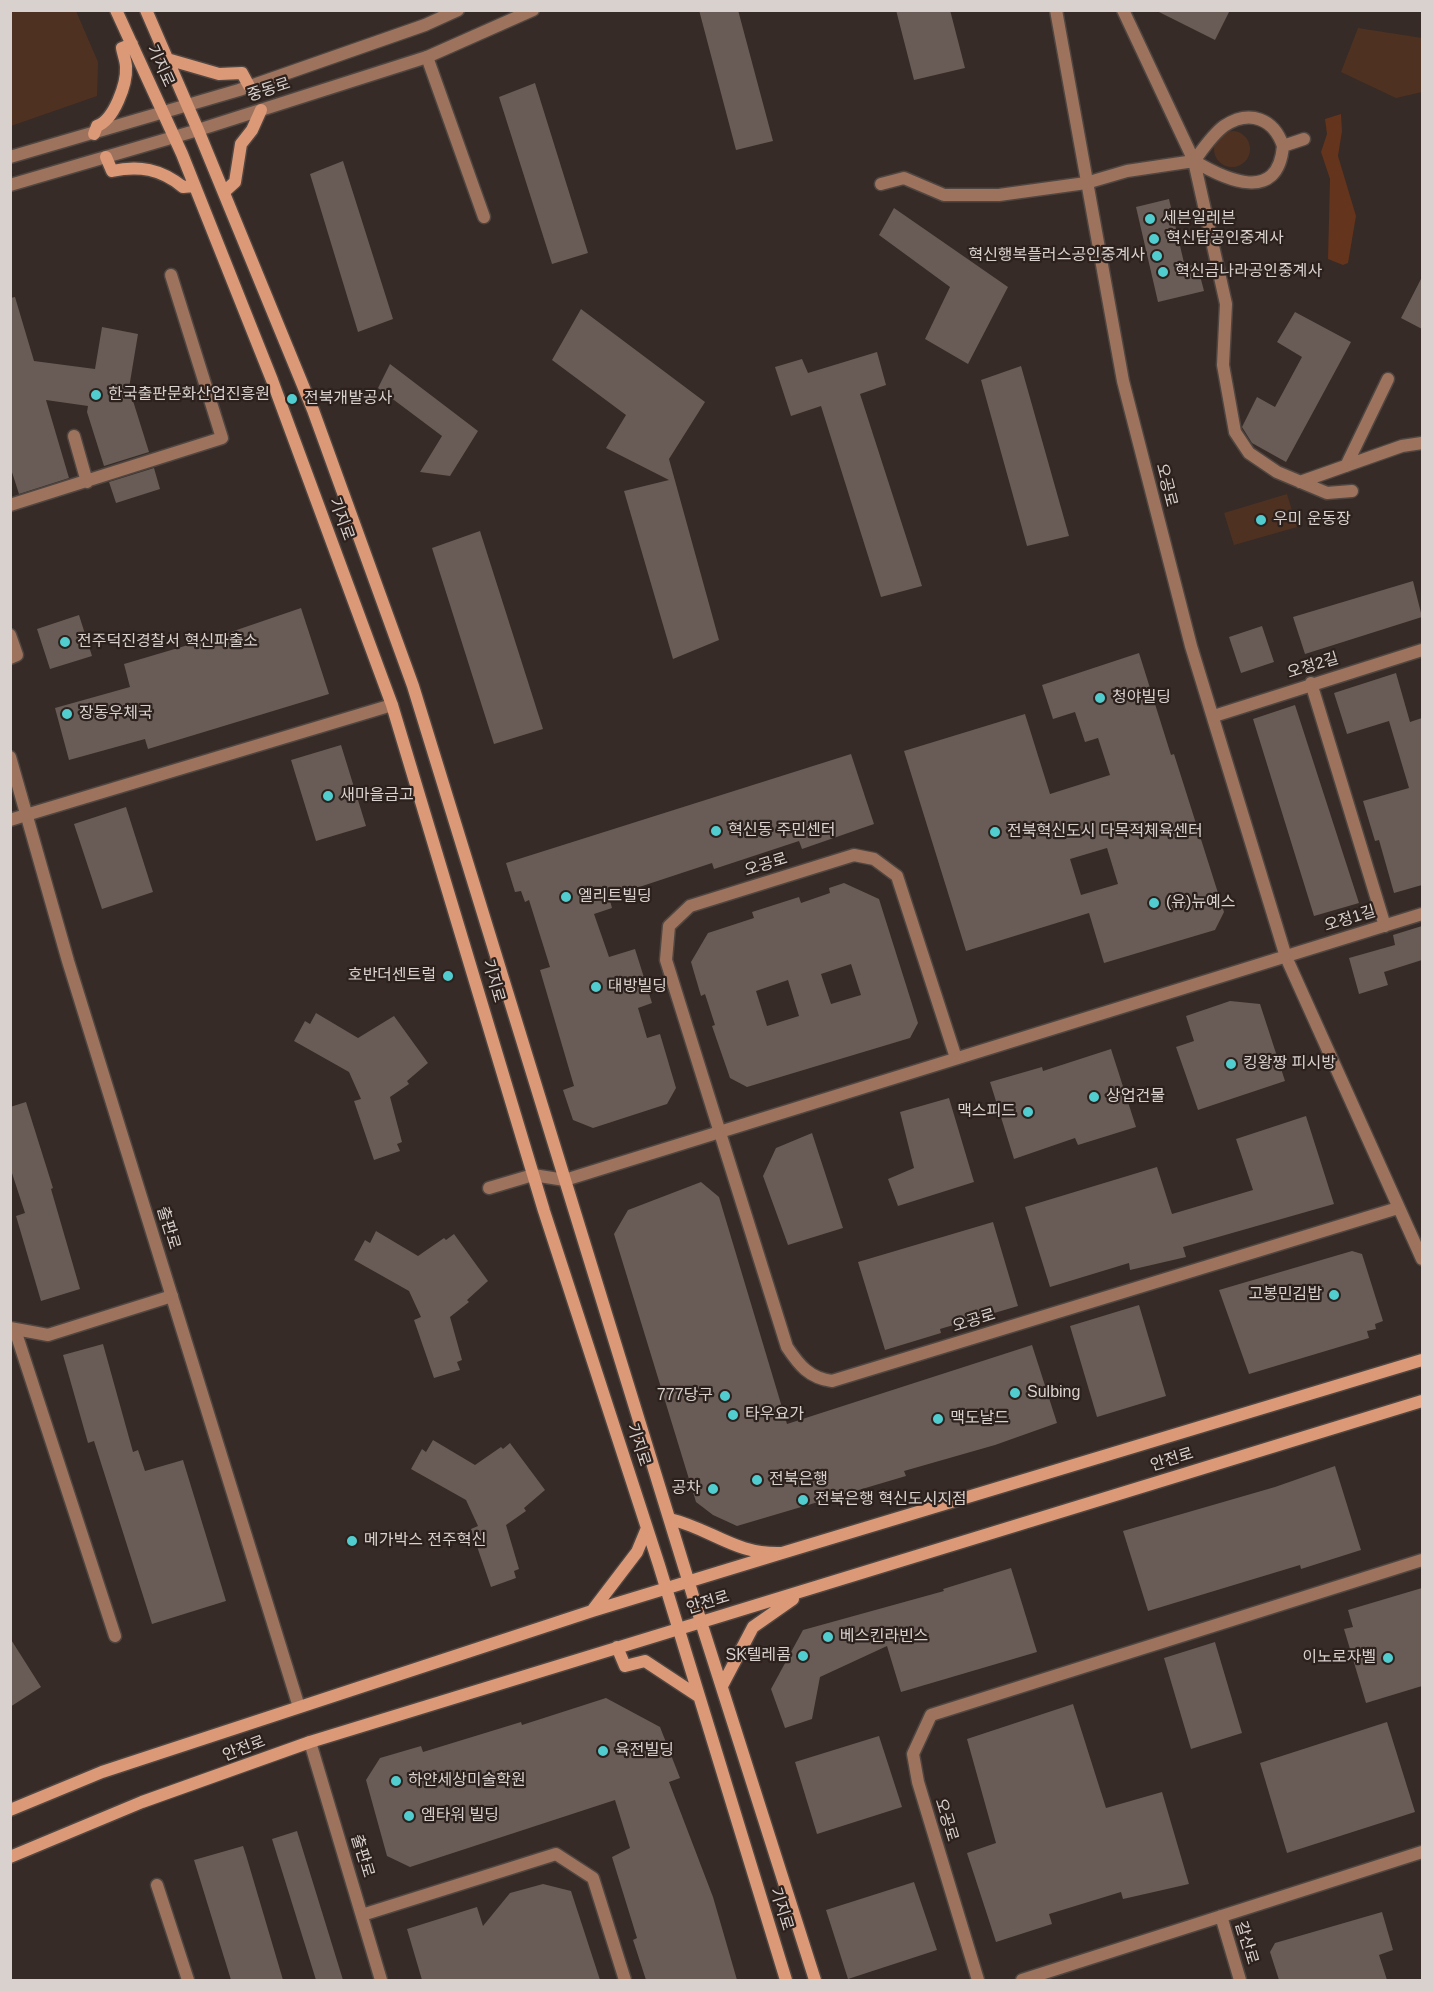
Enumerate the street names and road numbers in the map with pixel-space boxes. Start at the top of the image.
street label: 기지로 [142,42,178,90]
street label: 중동로 [245,74,293,106]
street label: 오공로 [1151,461,1181,509]
street label: 기지로 [324,495,358,543]
street label: 오정2길 [1285,649,1341,683]
street label: 오공로 [742,849,790,881]
street label: 오정1길 [1322,902,1378,936]
street label: 기지로 [478,957,508,1005]
street label: 출판로 [152,1204,184,1252]
street label: 오공로 [950,1305,998,1337]
street label: 기지로 [622,1421,654,1469]
street label: 안전로 [1148,1444,1196,1476]
street label: 안전로 [684,1587,732,1619]
street label: 안전로 [220,1732,268,1766]
street label: 오공로 [930,1796,962,1844]
street label: 출판로 [346,1832,378,1880]
street label: 기지로 [765,1885,797,1933]
street label: 갈산로 [1230,1919,1262,1967]

